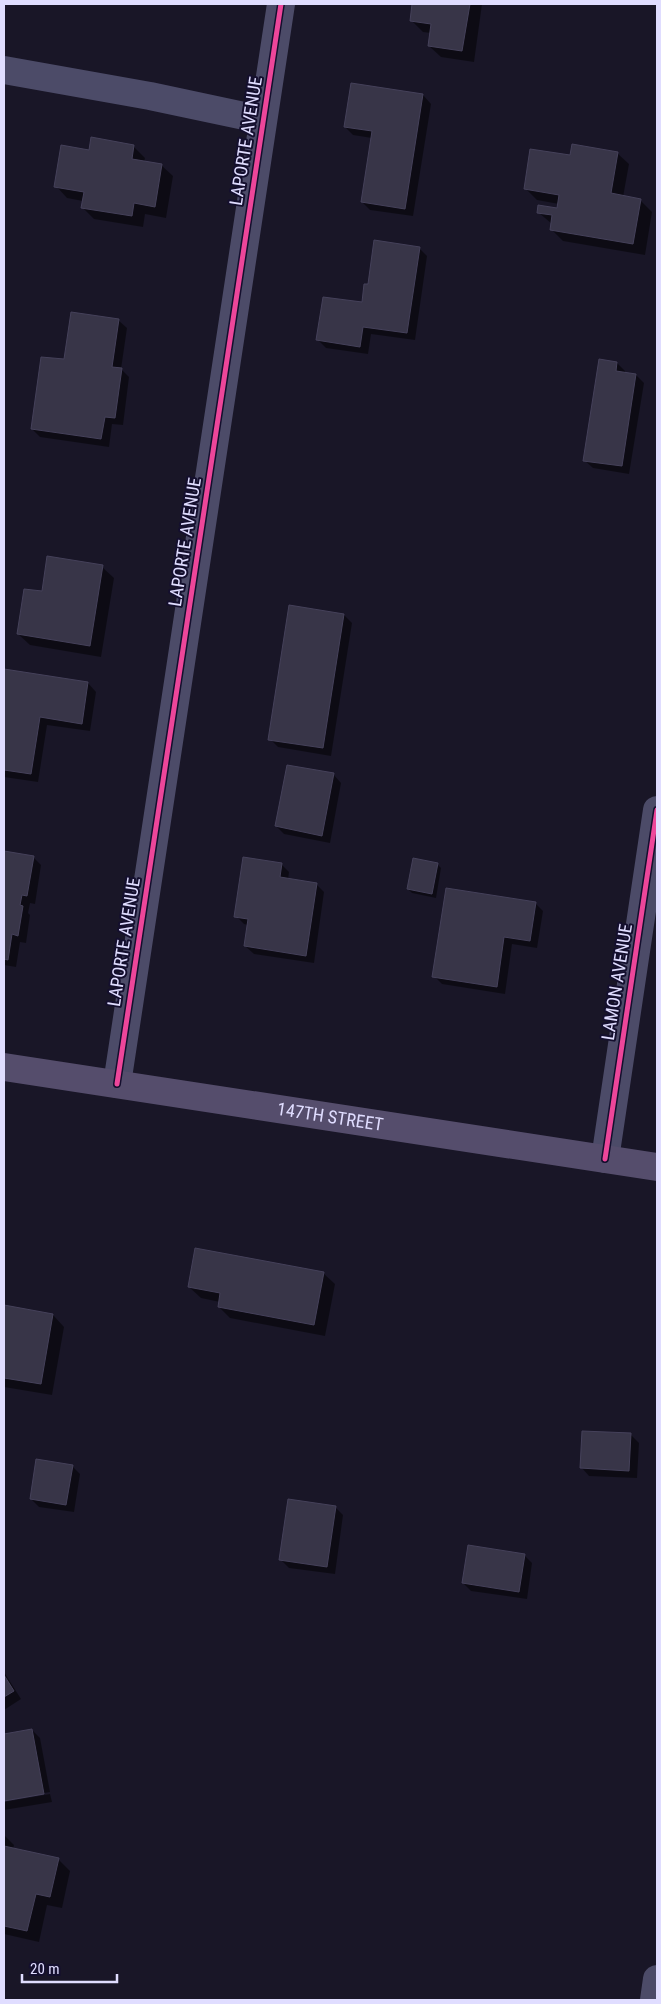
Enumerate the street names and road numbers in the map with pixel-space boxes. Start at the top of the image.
street label: LAPORTE AVENUE [225,75,266,207]
street label: LAPORTE AVENUE [164,476,205,608]
street label: LAPORTE AVENUE [103,876,144,1008]
street label: LAMON AVENUE [597,922,636,1042]
street label: 147TH STREET [276,1098,385,1135]

